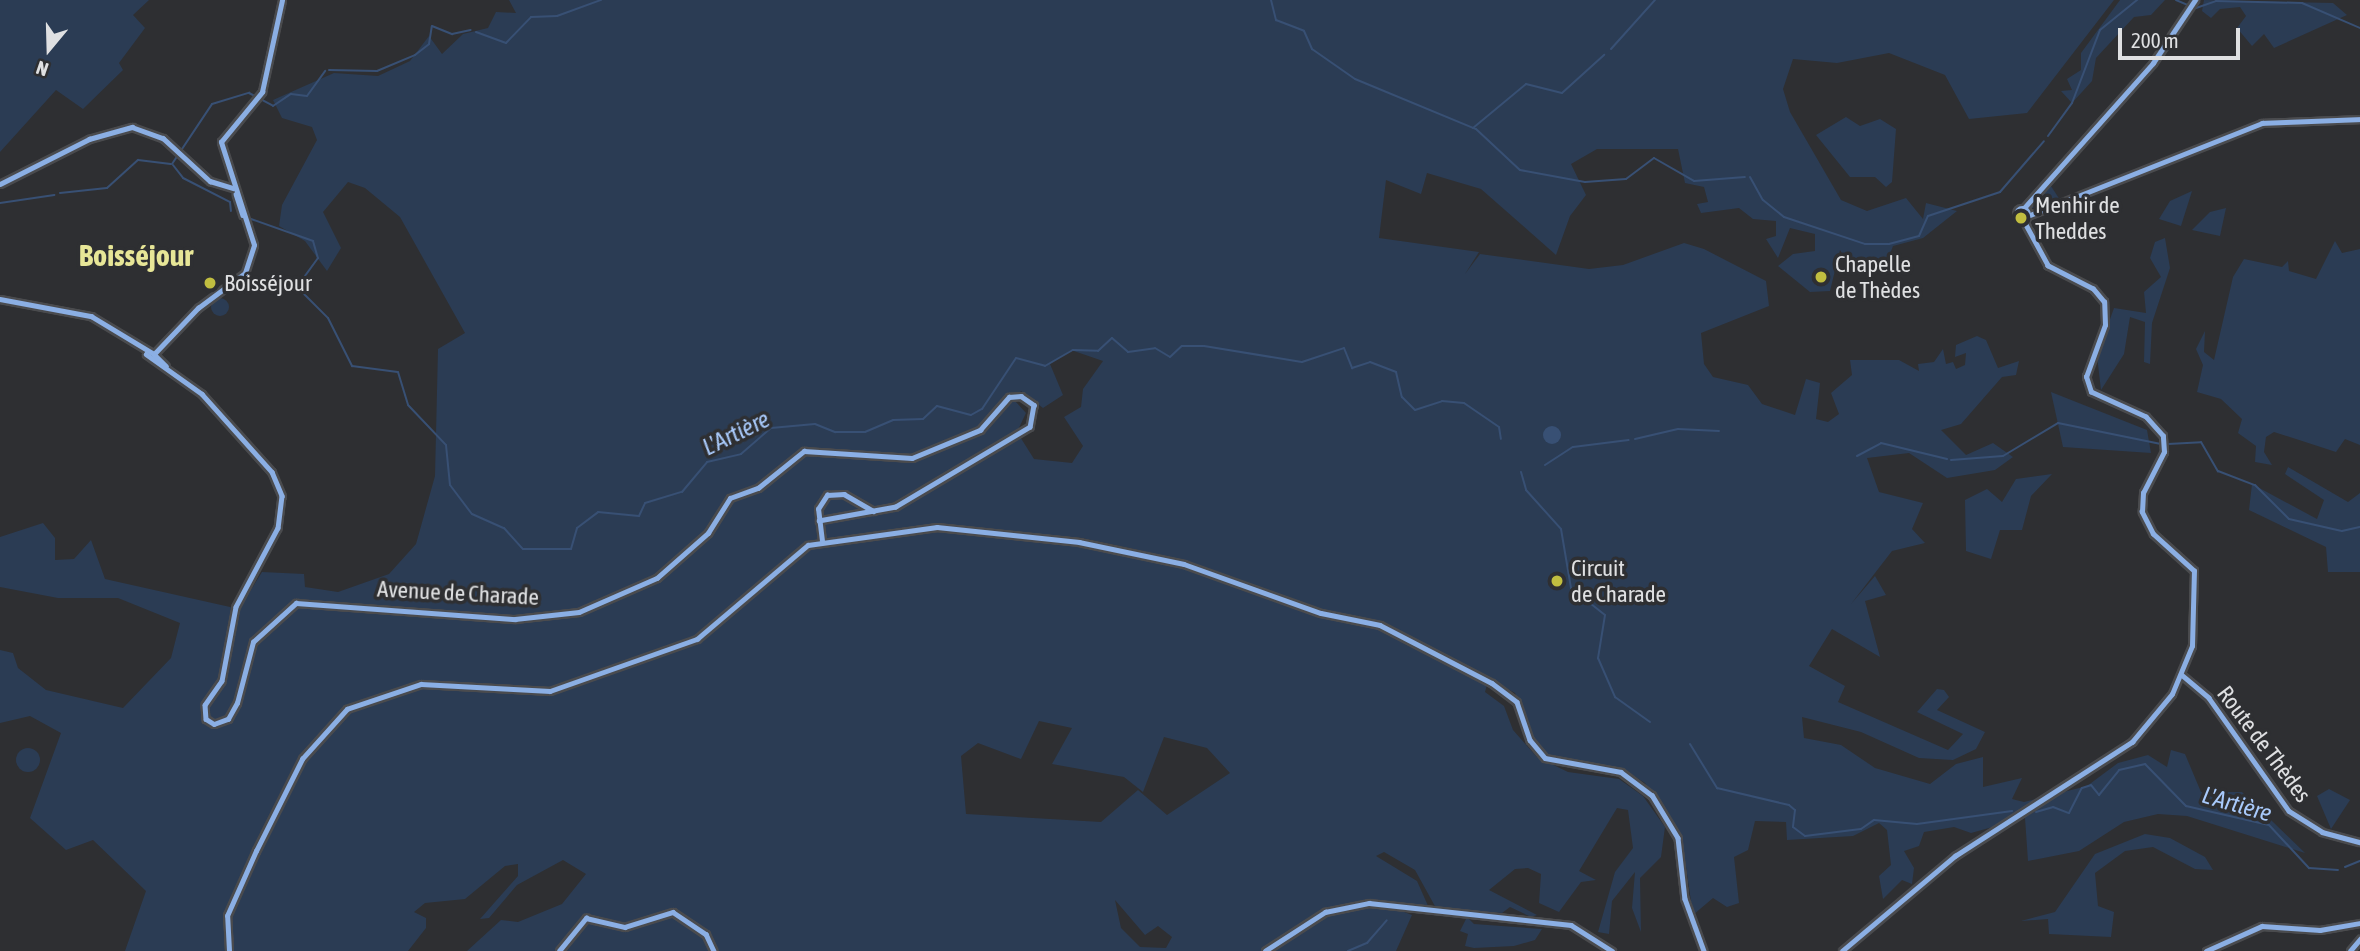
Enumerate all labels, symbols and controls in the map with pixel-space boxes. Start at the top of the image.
north arrow [14,14,84,84]
scale bar [2122,14,2244,58]
text: 200 m [2131,28,2179,52]
text: N [33,57,51,81]
place label: Menhir de Theddes [2035,191,2120,245]
marker: Menhir de Theddes [2013,210,2029,226]
district label: Boisséjour [79,237,193,273]
place label: Chapelle de Thèdes [1835,250,1920,304]
place label: Boisséjour [224,269,312,297]
marker: Chapelle de Thèdes [1813,269,1829,285]
marker: Boisséjour [202,275,218,291]
water label: L'Artière [698,404,774,462]
place label: Circuit de Charade [1571,554,1666,608]
marker: Circuit de Charade [1549,573,1565,589]
street label: Avenue de Charade [376,575,540,611]
street label: Route de Thèdes [2211,680,2317,808]
water label: L'Artière [2199,780,2275,828]

